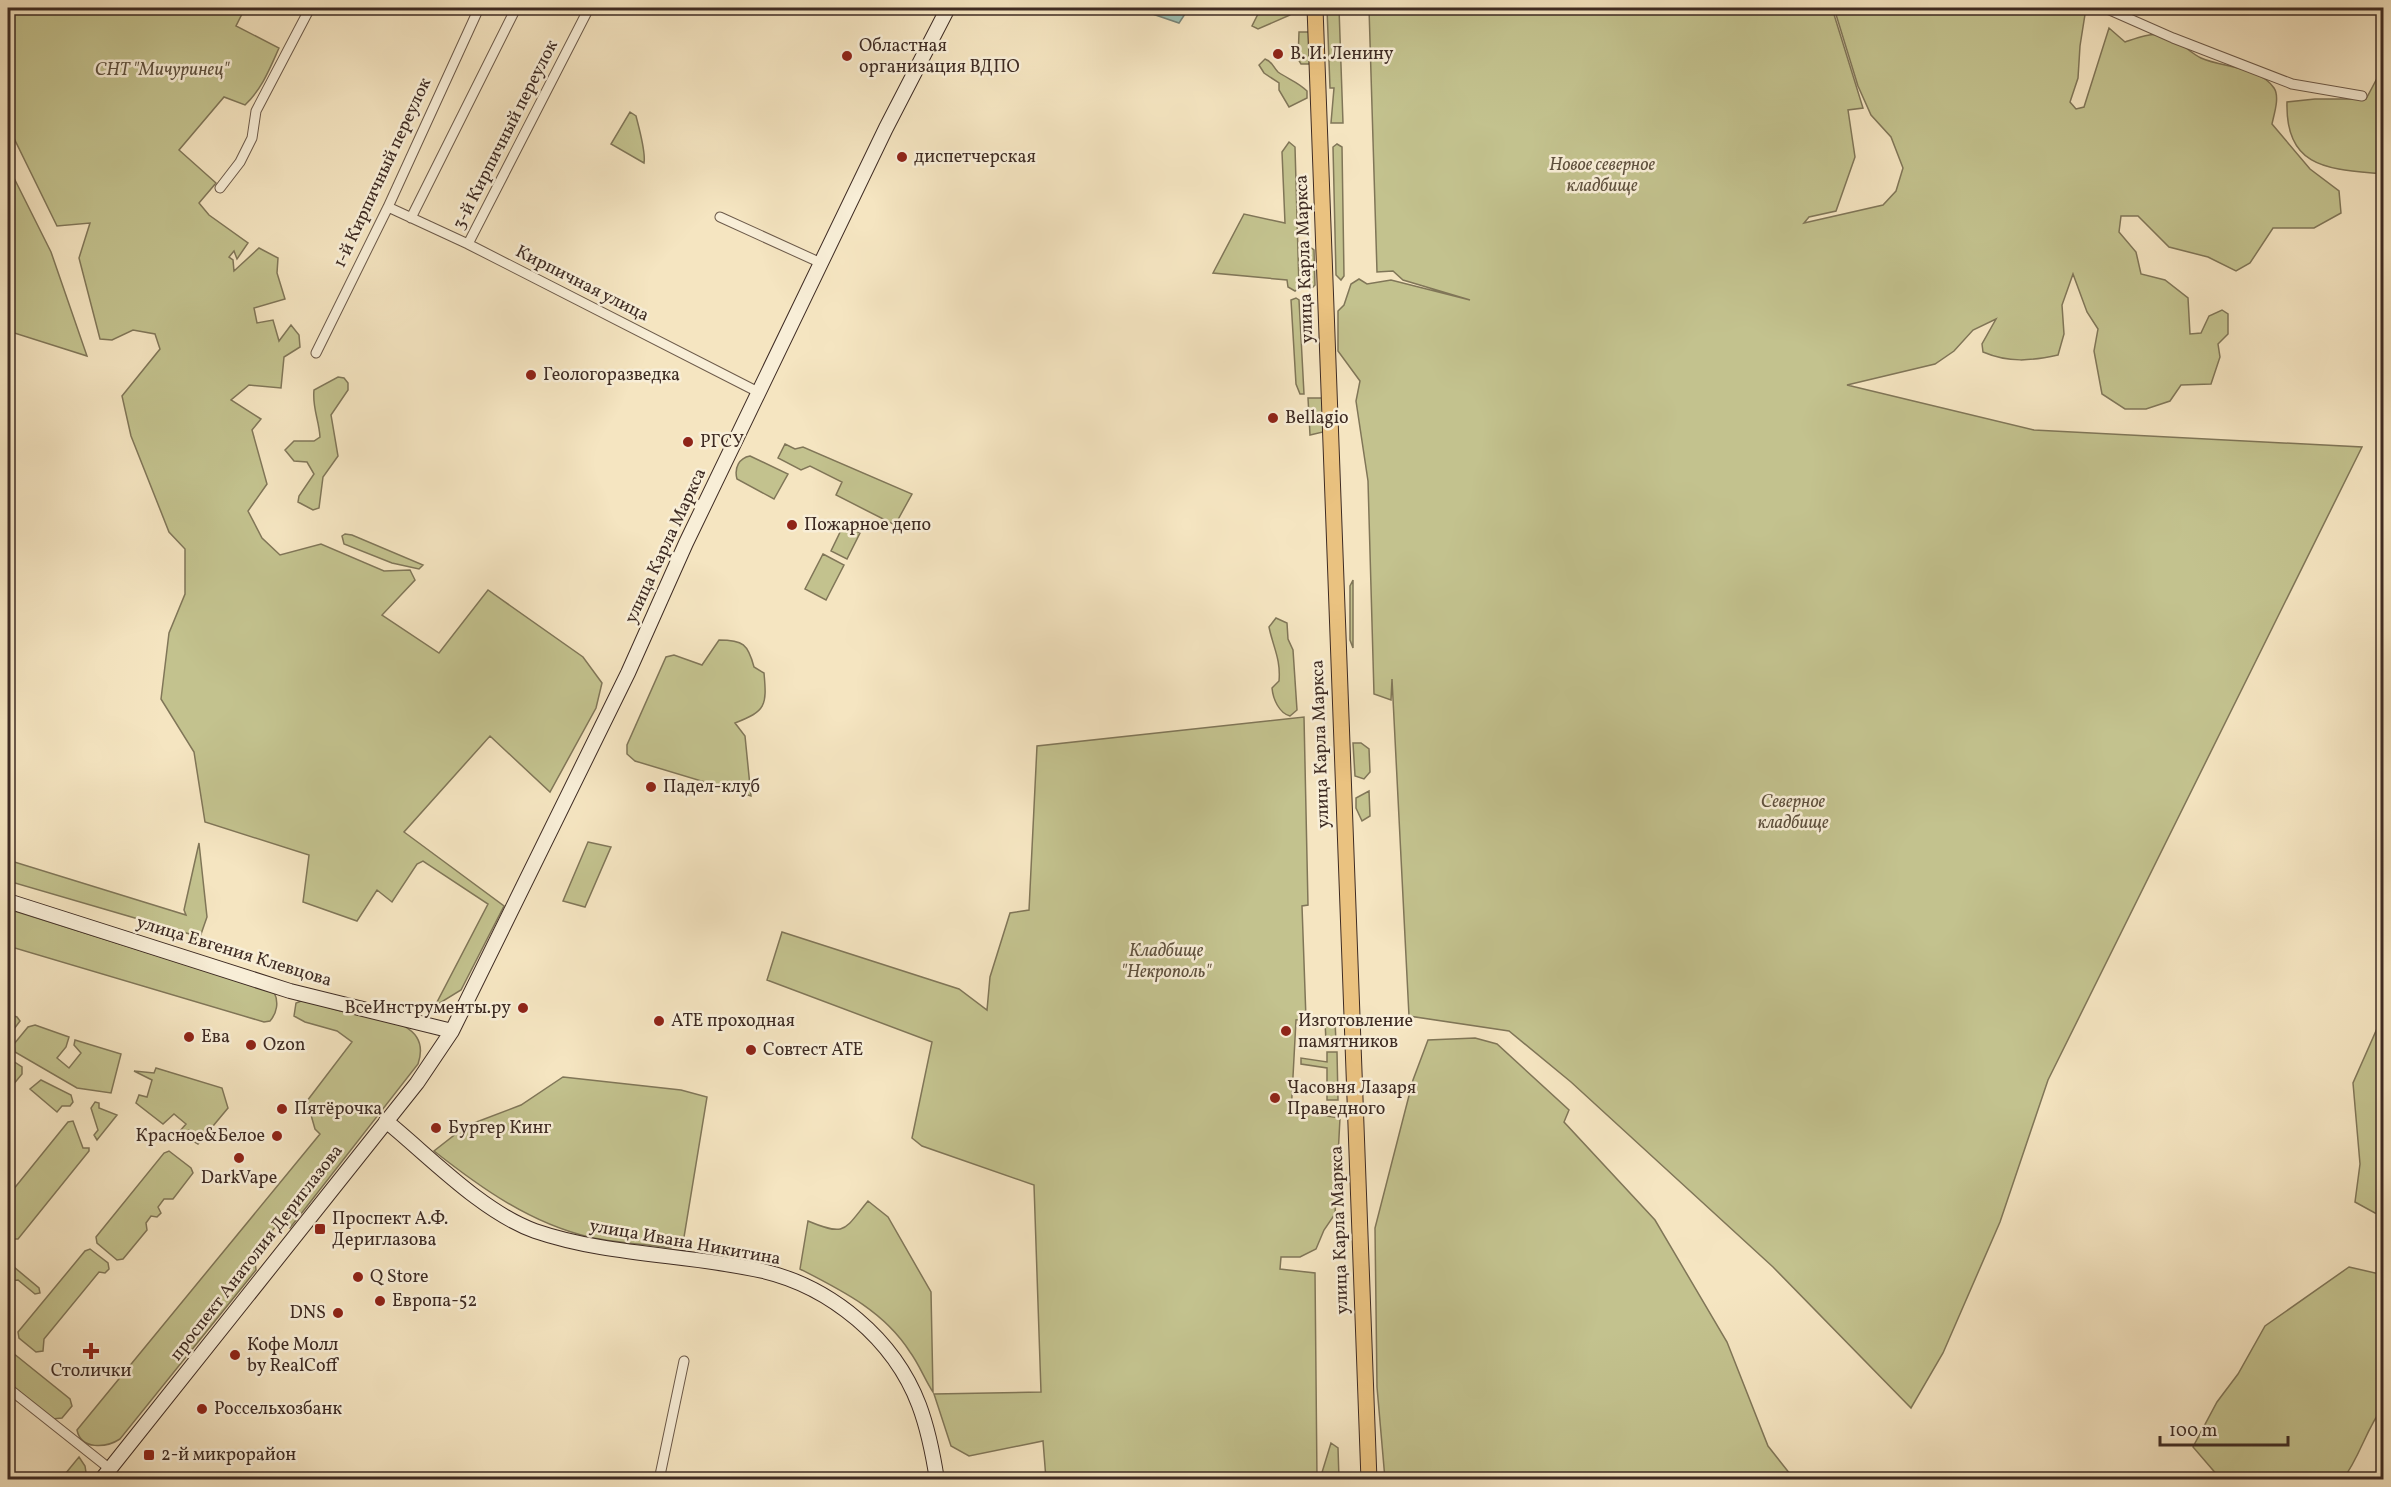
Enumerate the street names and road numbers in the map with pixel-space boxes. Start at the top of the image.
street label: 3-й Кирпичный переулок [447,35,565,234]
street label: 1-й Кирпичный переулок [328,73,438,272]
street label: улица Карла Маркса [1290,174,1320,344]
street label: Кирпичная улица [511,239,653,329]
street label: улица Карла Маркса [619,464,713,628]
street label: улица Карла Маркса [1306,659,1336,829]
street label: улица Евгения Клевцова [133,910,335,994]
street label: проспект Анатолия Дериглазова [165,1140,349,1366]
street label: улица Карла Маркса [1325,1145,1355,1315]
street label: улица Ивана Никитина [587,1214,783,1272]

